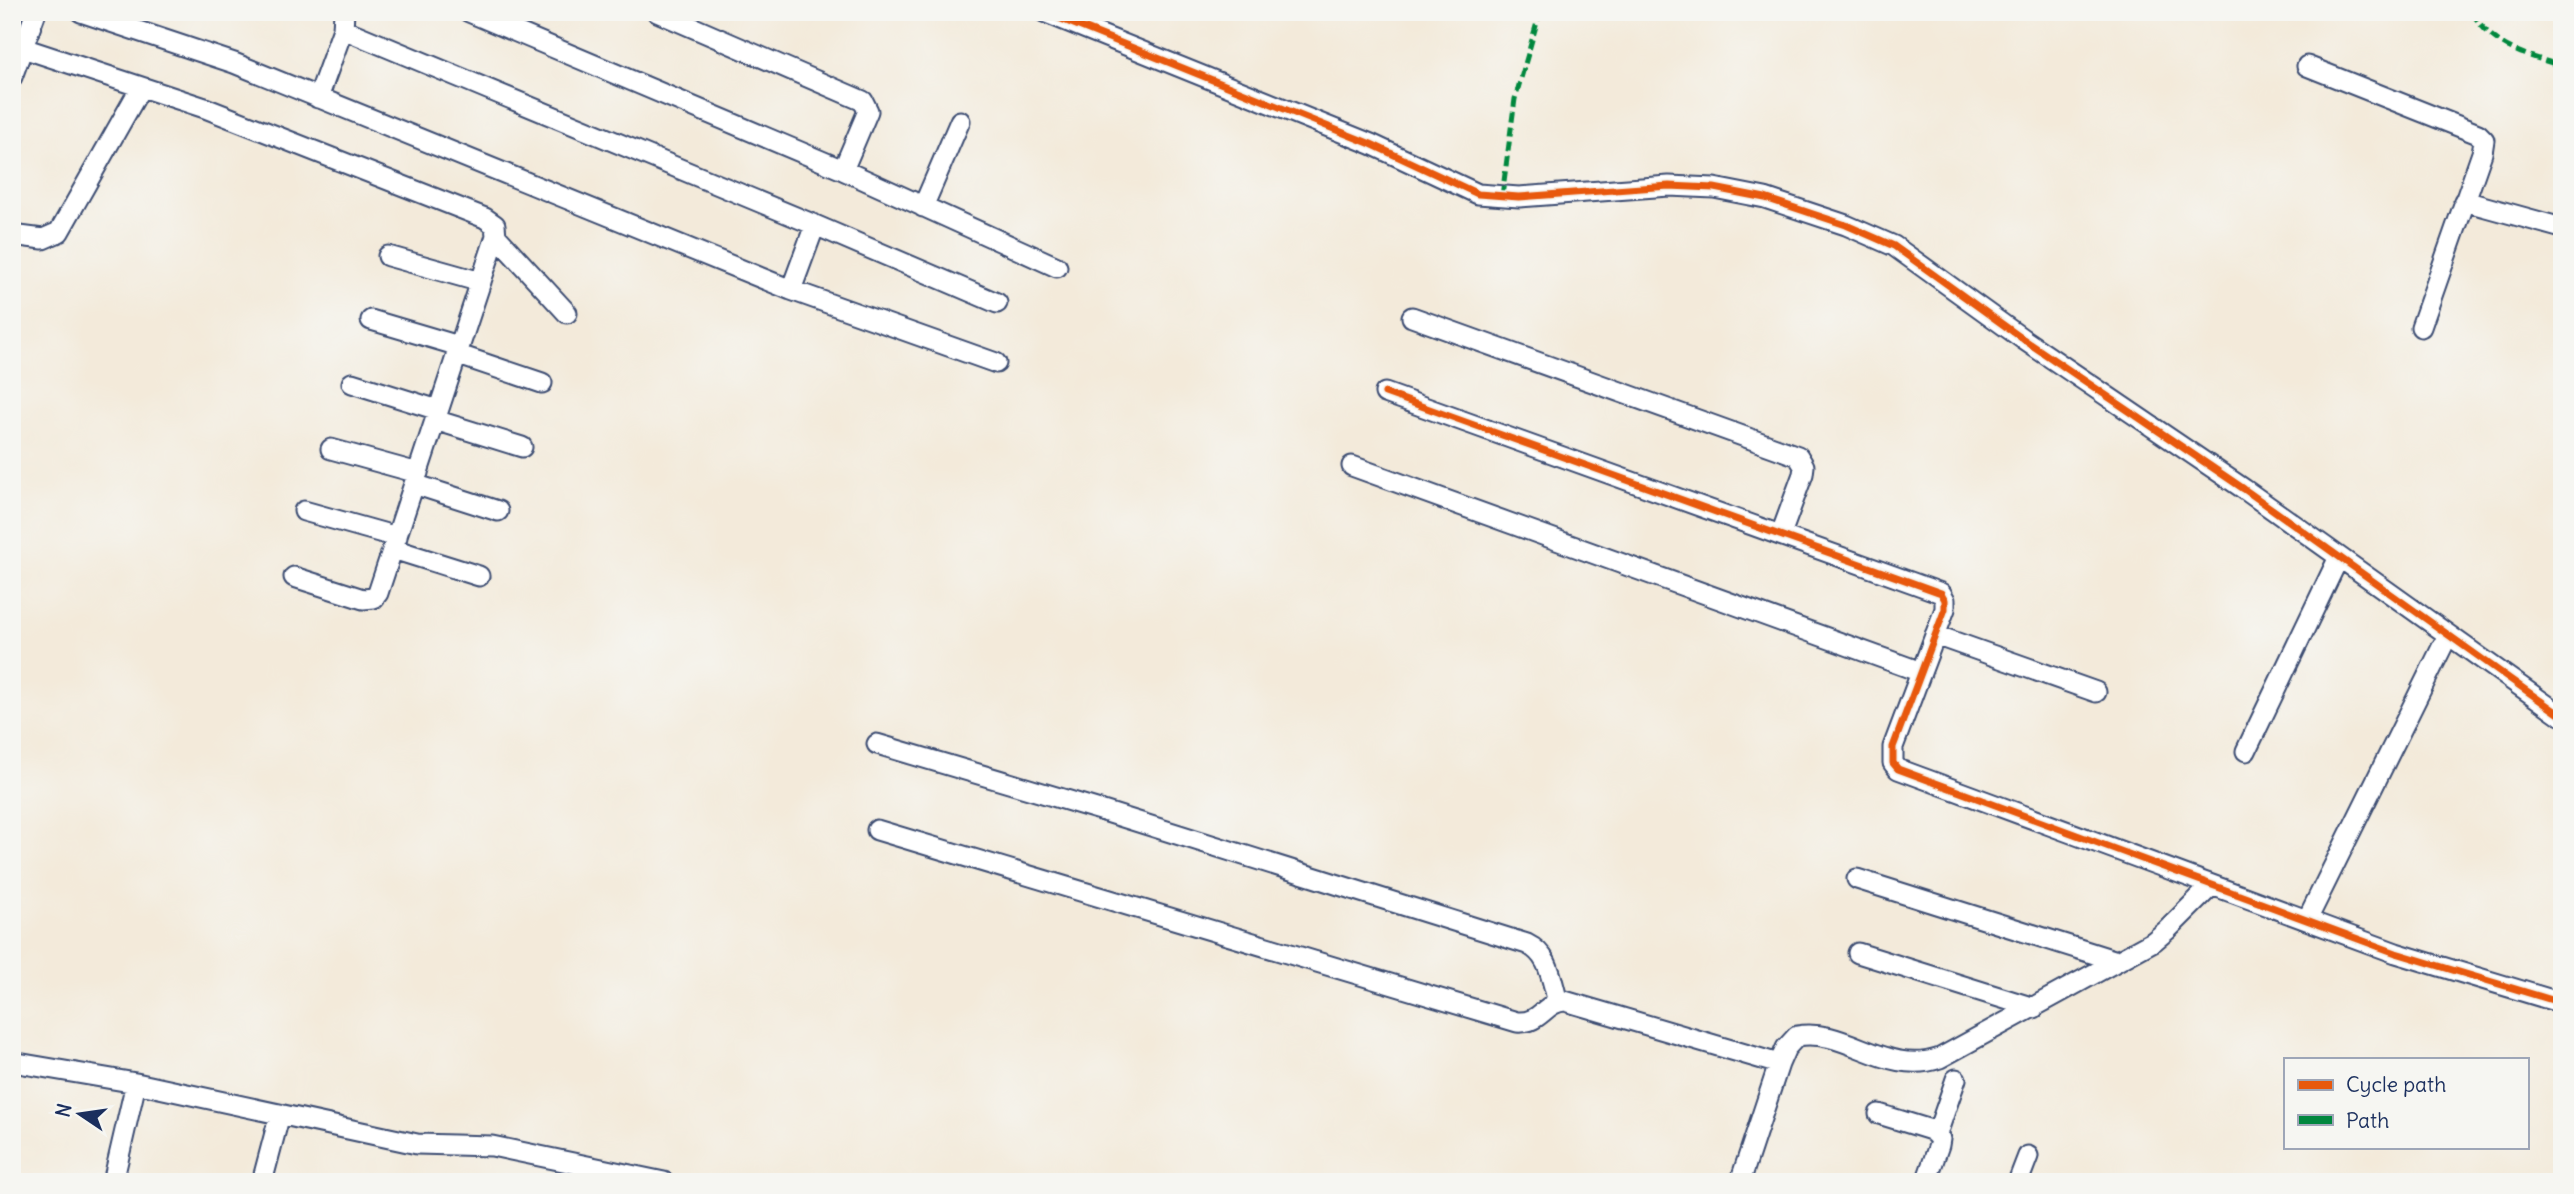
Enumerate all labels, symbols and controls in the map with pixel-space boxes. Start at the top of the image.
legend [2284,1058,2528,1148]
text: Cycle path [2346,1071,2446,1098]
north arrow [46,1078,116,1148]
text: N [50,1101,77,1119]
text: Path [2346,1107,2389,1134]

